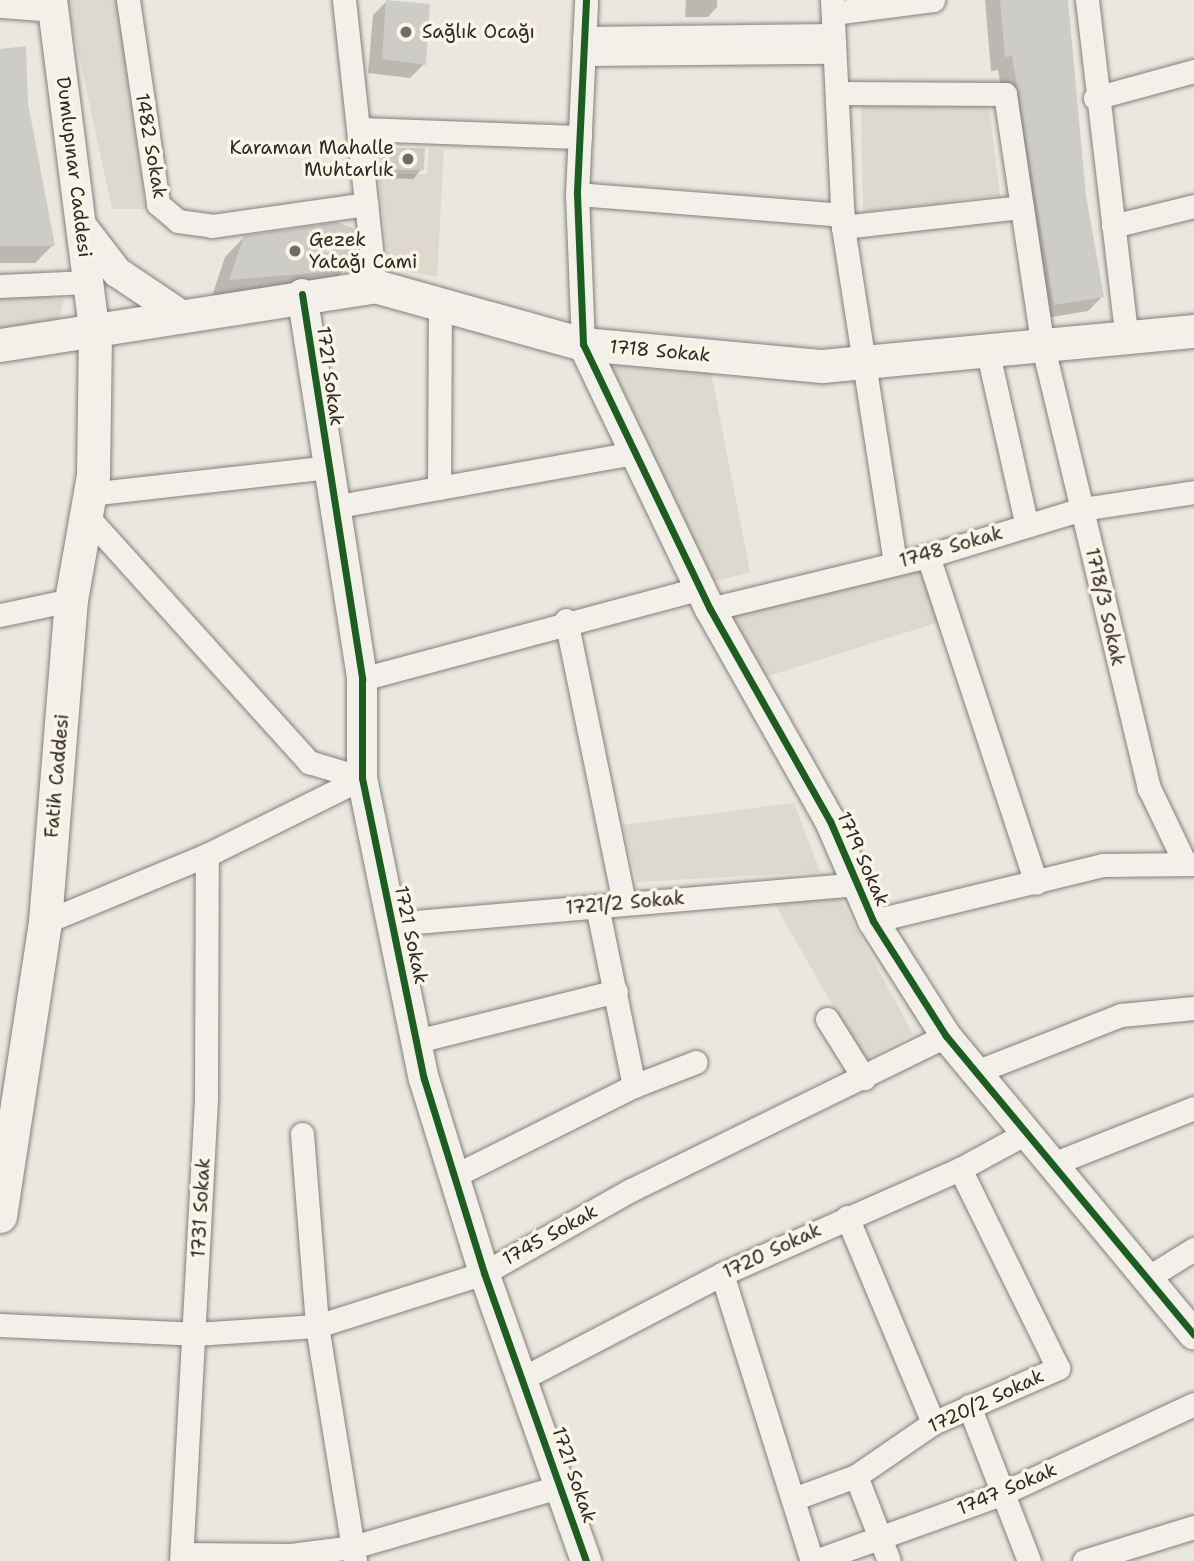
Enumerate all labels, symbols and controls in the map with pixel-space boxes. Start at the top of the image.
place label: Sağlık Ocağı [422,21,535,43]
marker: Sağlık Ocağı [396,22,416,42]
street label: Dumlupınar Caddesi [52,75,96,259]
street label: 1482 Sokak [131,92,171,200]
place label: Karaman Mahalle Muhtarlık [230,137,394,181]
marker: Karaman Mahalle Muhtarlık [400,151,416,167]
place label: Gezek Yatağı Cami [309,229,417,273]
marker: Gezek Yatağı Cami [287,243,303,259]
street label: 1721 Sokak [312,325,348,427]
street label: 1718 Sokak [608,335,712,367]
street label: 1748 Sokak [897,521,1005,573]
street label: 1718/3 Sokak [1080,546,1130,668]
street label: Fatih Caddesi [40,713,74,839]
street label: 1719 Sokak [832,808,894,910]
street label: 1721 Sokak [389,884,433,986]
street label: 1721/2 Sokak [565,886,685,920]
street label: 1731 Sokak [187,1157,215,1259]
street label: 1745 Sokak [499,1200,601,1270]
street label: 1720 Sokak [719,1218,825,1284]
street label: 1720/2 Sokak [925,1364,1047,1438]
street label: 1721 Sokak [547,1424,601,1526]
street label: 1747 Sokak [954,1458,1060,1520]

